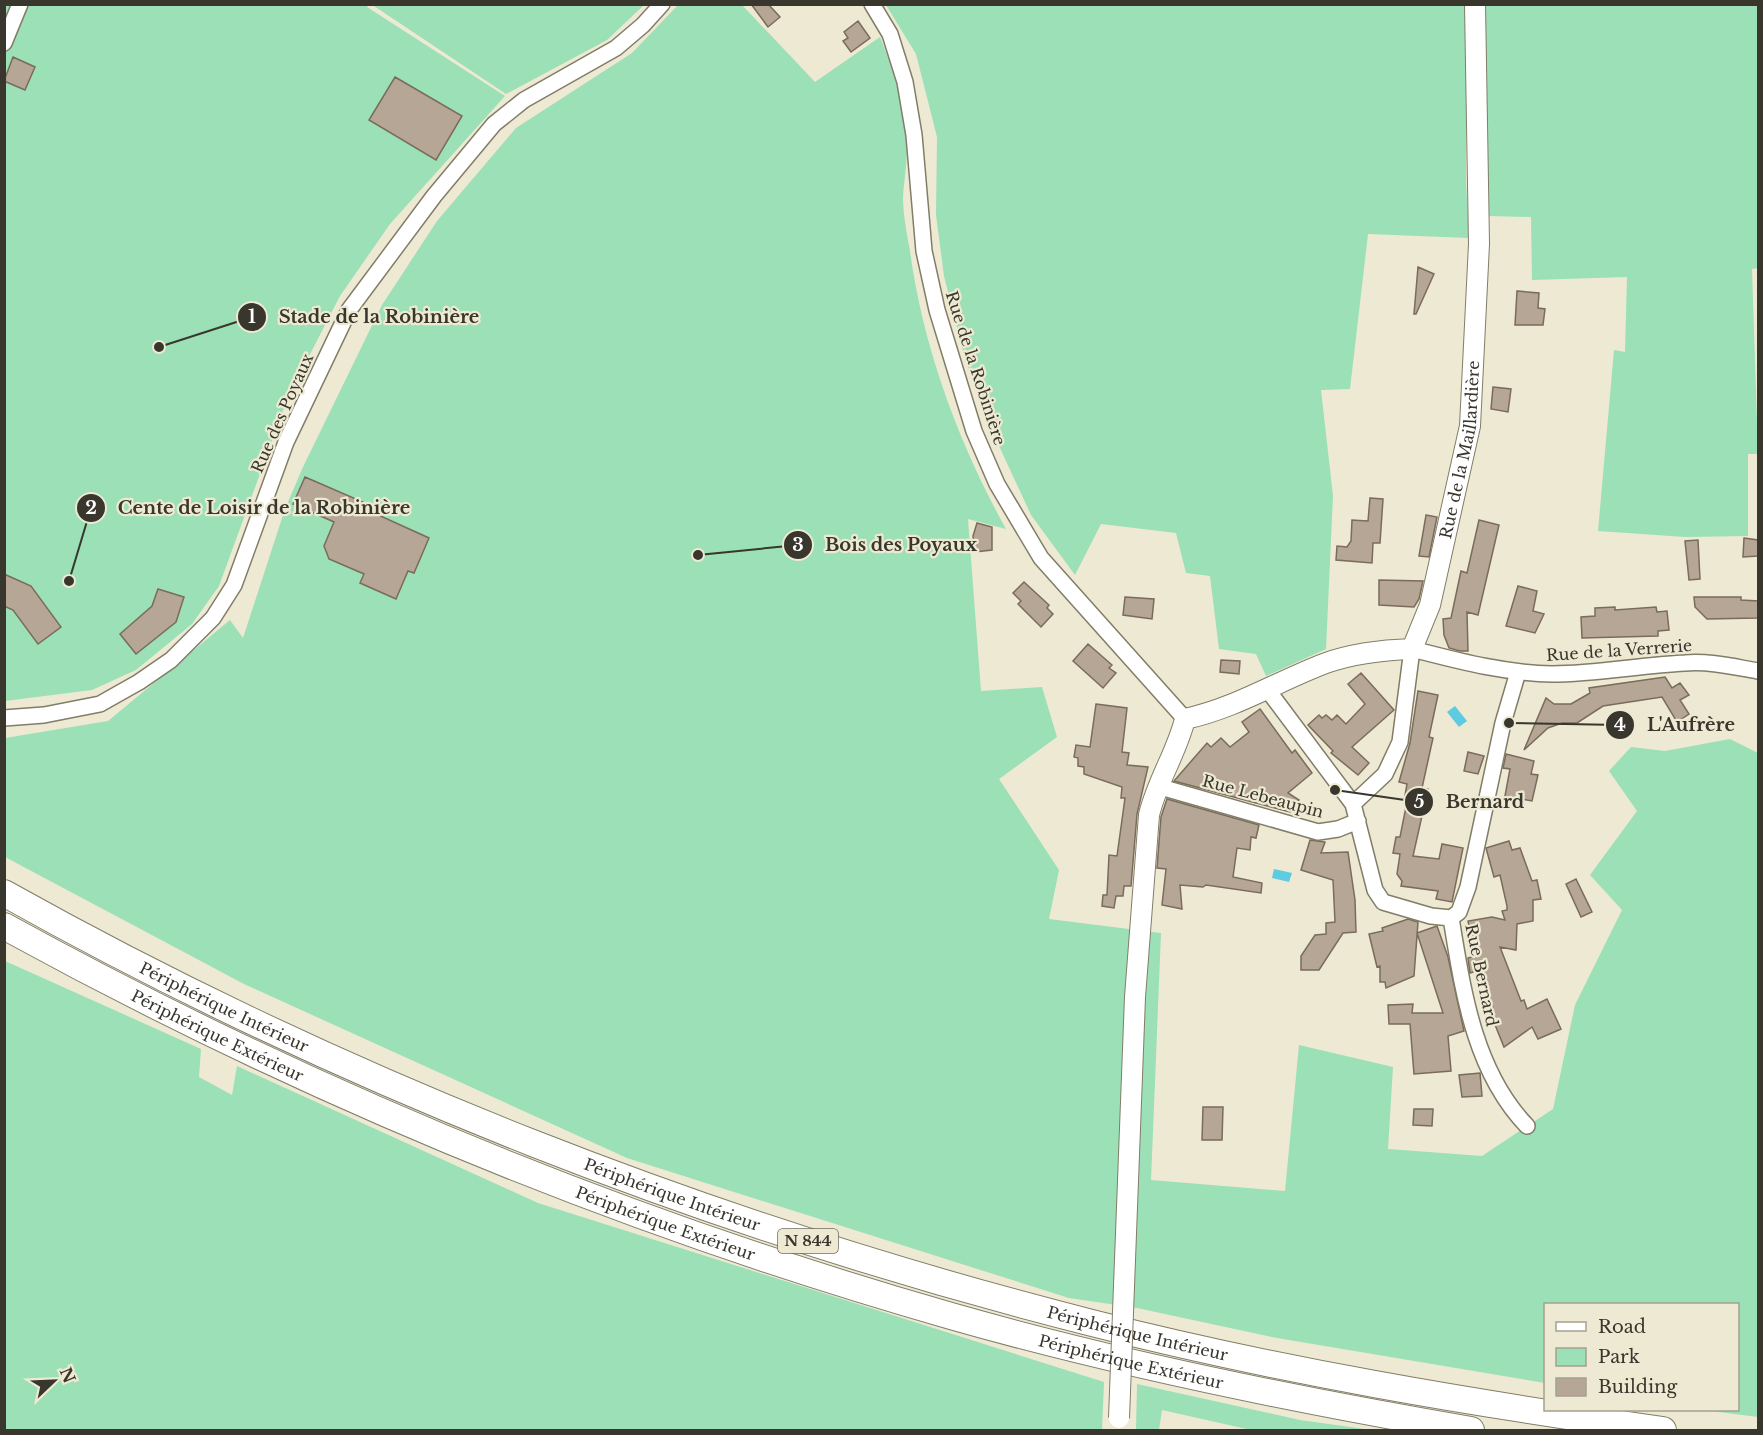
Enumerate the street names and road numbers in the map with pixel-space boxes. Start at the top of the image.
street label: Rue de la Robinière [942,288,1010,448]
street label: Rue des Poyaux [247,350,317,476]
street label: Rue de la Maillardière [1435,360,1483,541]
street label: Rue de la Verrerie [1545,635,1693,665]
street label: Rue Lebeaupin [1200,770,1326,822]
street label: Rue Bernard [1461,922,1503,1028]
street label: Périphérique Intérieur [136,957,312,1057]
street label: Périphérique Extérieur [128,985,307,1086]
street label: Périphérique Intérieur [581,1154,763,1235]
street label: Périphérique Extérieur [573,1182,758,1265]
road number: N 844 [778,1229,838,1253]
street label: Périphérique Intérieur [1045,1302,1230,1365]
street label: Périphérique Extérieur [1036,1330,1226,1393]

